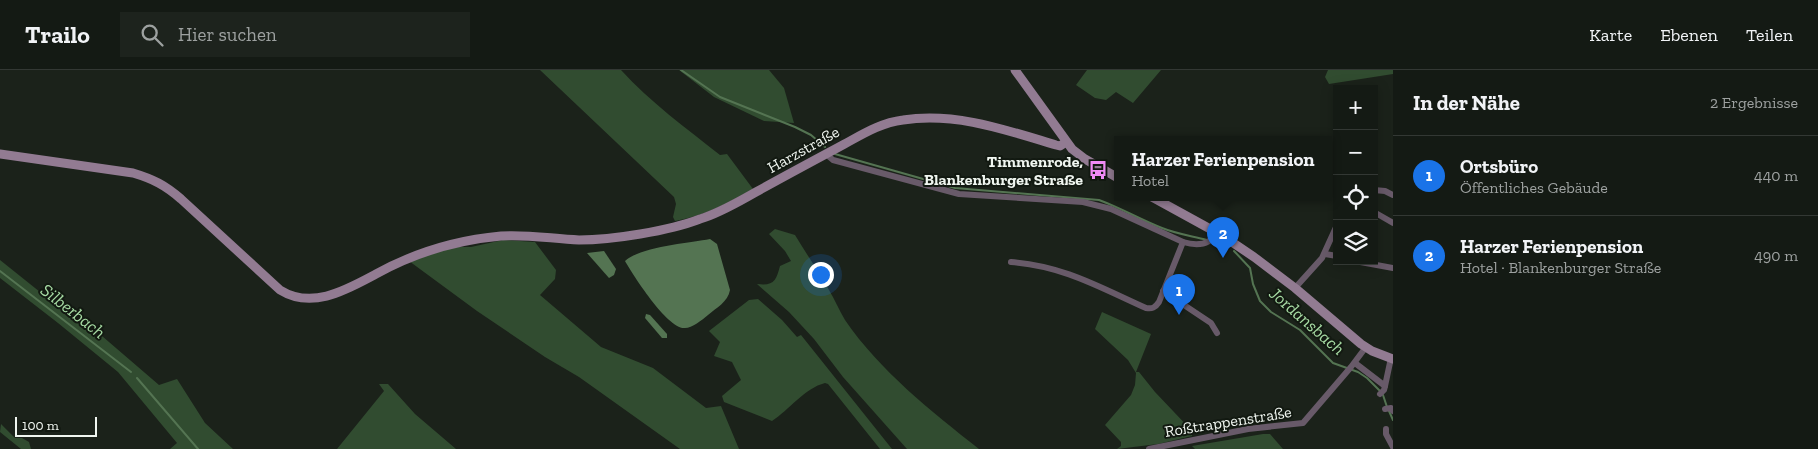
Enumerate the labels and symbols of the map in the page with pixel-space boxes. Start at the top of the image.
street label: Harzstraße [764,122,842,177]
place label: Timmenrode, Blankenburger Straße [924,152,1083,189]
bus stop icon: Timmenrode, Blankenburger Straße [1087,159,1109,181]
pin: 2 [1207,217,1239,258]
your location [808,262,834,288]
pin: 1 [1163,274,1195,315]
water label: Silberbach [36,279,110,343]
water label: Jordansbach [1264,282,1349,360]
street label: Roßtrappenstraße [1163,402,1293,441]
scale bar [15,414,98,437]

